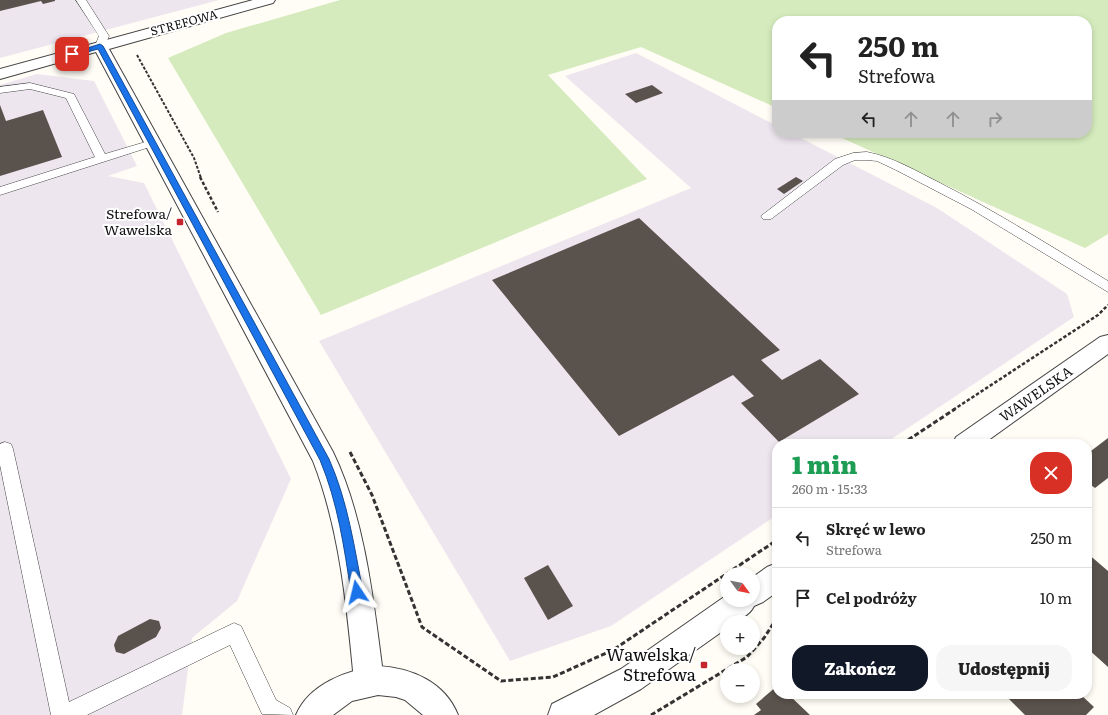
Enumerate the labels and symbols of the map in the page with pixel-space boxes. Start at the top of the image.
street label: STREFOWA [148,4,220,40]
pin [55,37,89,71]
place label: Strefowa/ Wawelska [104,203,172,239]
marker: Strefowa/ Wawelska [175,217,185,227]
street label: WAWELSKA [995,360,1077,426]
north arrow [720,567,760,607]
position arrow [336,571,378,613]
place label: Wawelska/ Strefowa [606,641,697,686]
marker: Wawelska/ Strefowa [699,660,709,670]

